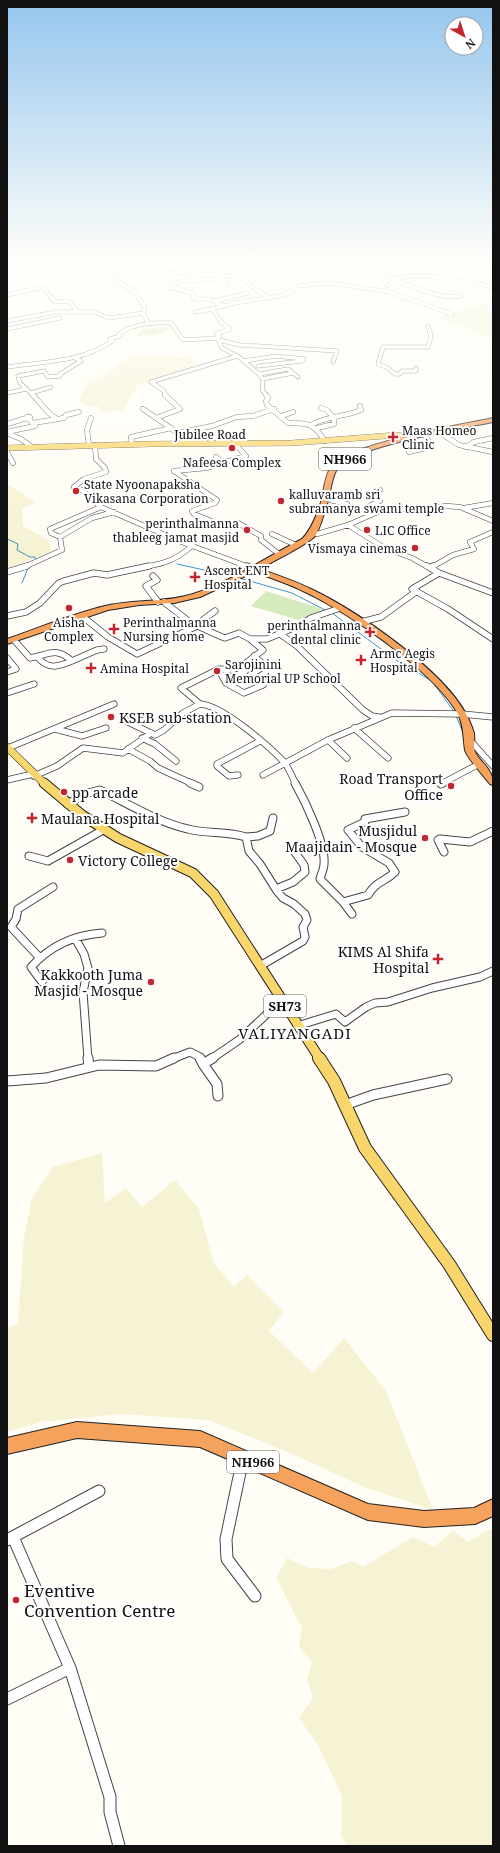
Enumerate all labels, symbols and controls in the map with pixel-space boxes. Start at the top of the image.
north arrow [444,16,484,56]
text: N [462,36,479,53]
place label: Maas Homeo Clinic [402,422,477,453]
street label: Jubilee Road [173,426,246,443]
marker: Maas Homeo Clinic [387,431,399,443]
marker: Nafeesa Complex [227,443,237,453]
road number: NH966 [319,448,371,470]
place label: Nafeesa Complex [183,454,281,471]
place label: State Nyoonapaksha Vikasana Corporation [84,476,209,507]
marker: State Nyoonapaksha Vikasana Corporation [71,486,81,496]
place label: kalluvaramb sri subramanya swami temple [289,486,444,517]
marker: kalluvaramb sri subramanya swami temple [276,496,286,506]
place label: perinthalmanna thableeg jamat masjid [113,515,240,546]
place label: LIC Office [375,522,431,539]
marker: perinthalmanna thableeg jamat masjid [242,525,252,535]
marker: LIC Office [362,525,372,535]
place label: Vismaya cinemas [308,540,407,557]
marker: Vismaya cinemas [410,543,420,553]
place label: Ascent ENT Hospital [204,562,270,593]
marker: Ascent ENT Hospital [189,571,201,583]
marker: Aisha Complex [64,603,74,613]
place label: Aisha Complex [44,614,94,645]
place label: Perinthalmanna Nursing home [123,614,217,645]
place label: perinthalmanna dental clinic [267,617,361,648]
marker: Perinthalmanna Nursing home [108,623,120,635]
marker: perinthalmanna dental clinic [364,626,376,638]
place label: Armc Aegis Hospital [370,645,435,676]
marker: Armc Aegis Hospital [355,654,367,666]
place label: Sarojinini Memorial UP School [225,656,341,687]
place label: Amina Hospital [100,660,189,677]
marker: Amina Hospital [85,662,97,674]
marker: Sarojinini Memorial UP School [212,666,222,676]
place label: KSEB sub-station [119,708,232,727]
marker: KSEB sub-station [106,712,116,722]
place label: Road Transport Office [339,769,443,804]
marker: Road Transport Office [446,781,456,791]
place label: pp arcade [72,783,138,802]
marker: pp arcade [59,787,69,797]
place label: Maulana Hospital [41,809,160,828]
marker: Maulana Hospital [26,812,38,824]
place label: Musjidul Maajidain - Mosque [285,821,418,856]
marker: Musjidul Maajidain - Mosque [420,833,430,843]
place label: Victory College [78,851,178,870]
marker: Victory College [65,855,75,865]
place label: KIMS Al Shifa Hospital [338,942,430,977]
marker: KIMS Al Shifa Hospital [432,953,444,965]
place label: Kakkooth Juma Masjid - Mosque [34,965,143,1000]
marker: Kakkooth Juma Masjid - Mosque [146,977,156,987]
road number: SH73 [264,995,306,1017]
district label: VALIYANGADI [238,1023,352,1043]
road number: NH966 [227,1451,279,1473]
place label: Eventive Convention Centre [24,1579,175,1622]
marker: Eventive Convention Centre [11,1595,21,1605]

